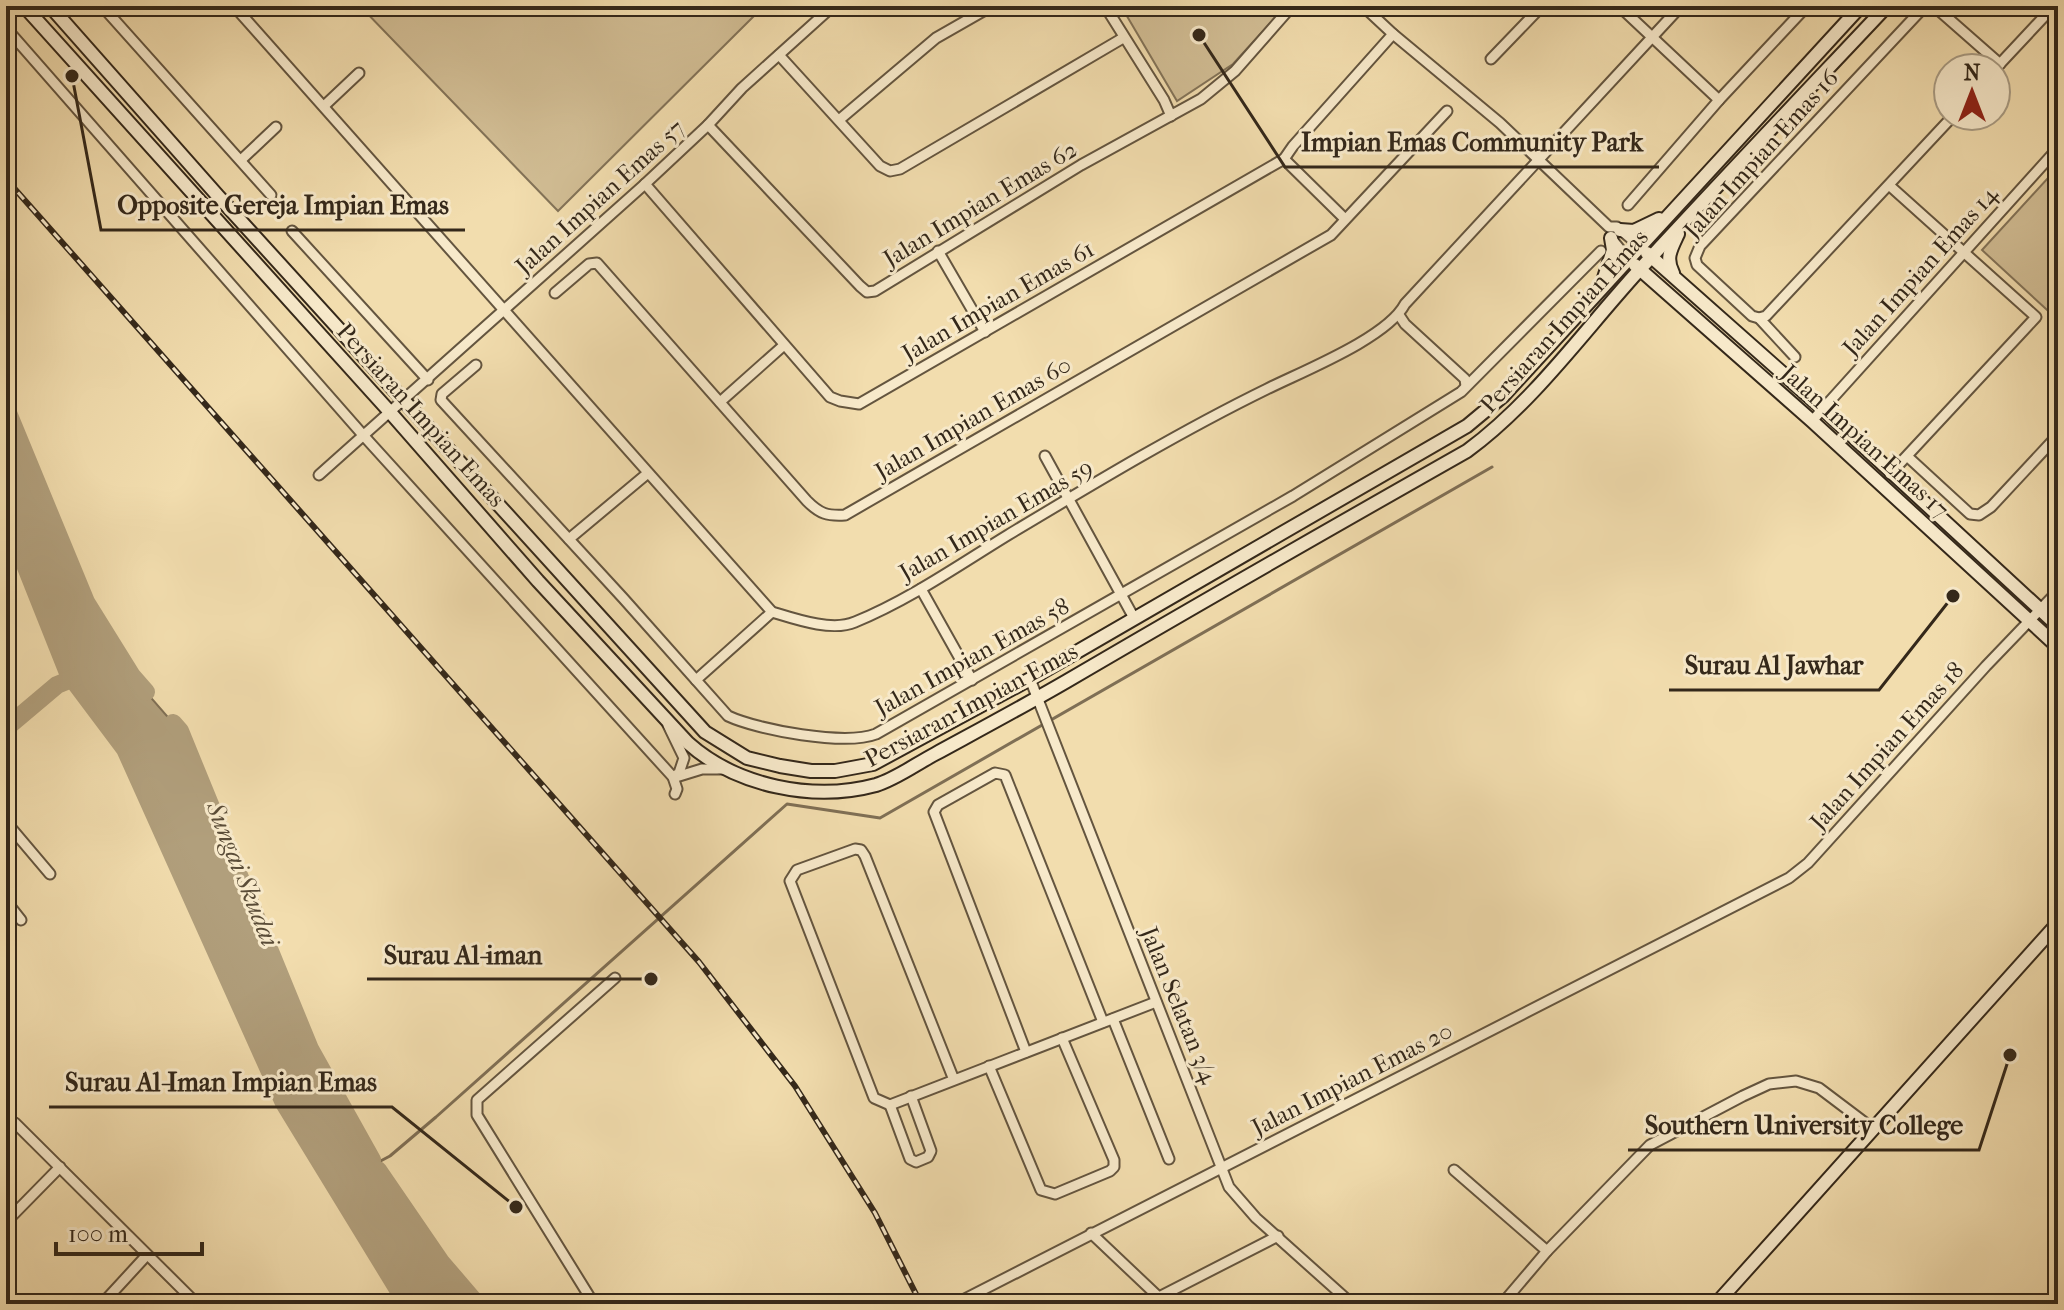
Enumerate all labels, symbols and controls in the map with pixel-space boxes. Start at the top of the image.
north arrow [1932,52,2012,132]
text: N [1964,60,1981,86]
street label: Jalan Impian Emas 16 [1677,63,1845,246]
street label: Jalan Impian Emas 57 [508,114,690,282]
callout: Impian Emas Community Park [1285,117,1659,167]
text: Impian Emas Community Park [1301,127,1645,158]
street label: Jalan Impian Emas 62 [876,135,1082,274]
callout: Opposite Gereja Impian Emas [101,180,465,230]
street label: Jalan Impian Emas 14 [1835,180,2004,363]
text: Opposite Gereja Impian Emas [117,190,449,221]
street label: Persiaran Impian Emas [1474,223,1654,419]
street label: Jalan Impian Emas 61 [895,235,1099,368]
street label: Persiaran Impian Emas [331,317,511,513]
street label: Jalan Impian Emas 60 [868,350,1076,487]
street label: Jalan Impian Emas 17 [1774,357,1955,524]
street label: Jalan Impian Emas 59 [893,453,1098,588]
street label: Jalan Impian Emas 58 [868,592,1074,723]
street label: Persiaran Impian Emas [860,637,1083,773]
callout: Surau Al Jawhar [1669,640,1879,690]
text: Surau Al Jawhar [1685,650,1864,681]
street label: Jalan Impian Emas 18 [1803,656,1970,837]
water label: Sungai Skudai [199,796,286,953]
street label: Jalan Selatan 3/4 [1134,921,1223,1088]
callout: Surau Al-iman [367,929,558,979]
text: Surau Al-iman [384,940,543,971]
street label: Jalan Impian Emas 20 [1245,1016,1457,1143]
callout: Surau Al-Iman Impian Emas [49,1057,392,1107]
text: Surau Al-Iman Impian Emas [65,1067,377,1098]
callout: Southern University College [1628,1100,1979,1150]
text: Southern University College [1645,1110,1963,1141]
scale bar [56,1206,202,1256]
text: 100 m [68,1220,128,1248]

